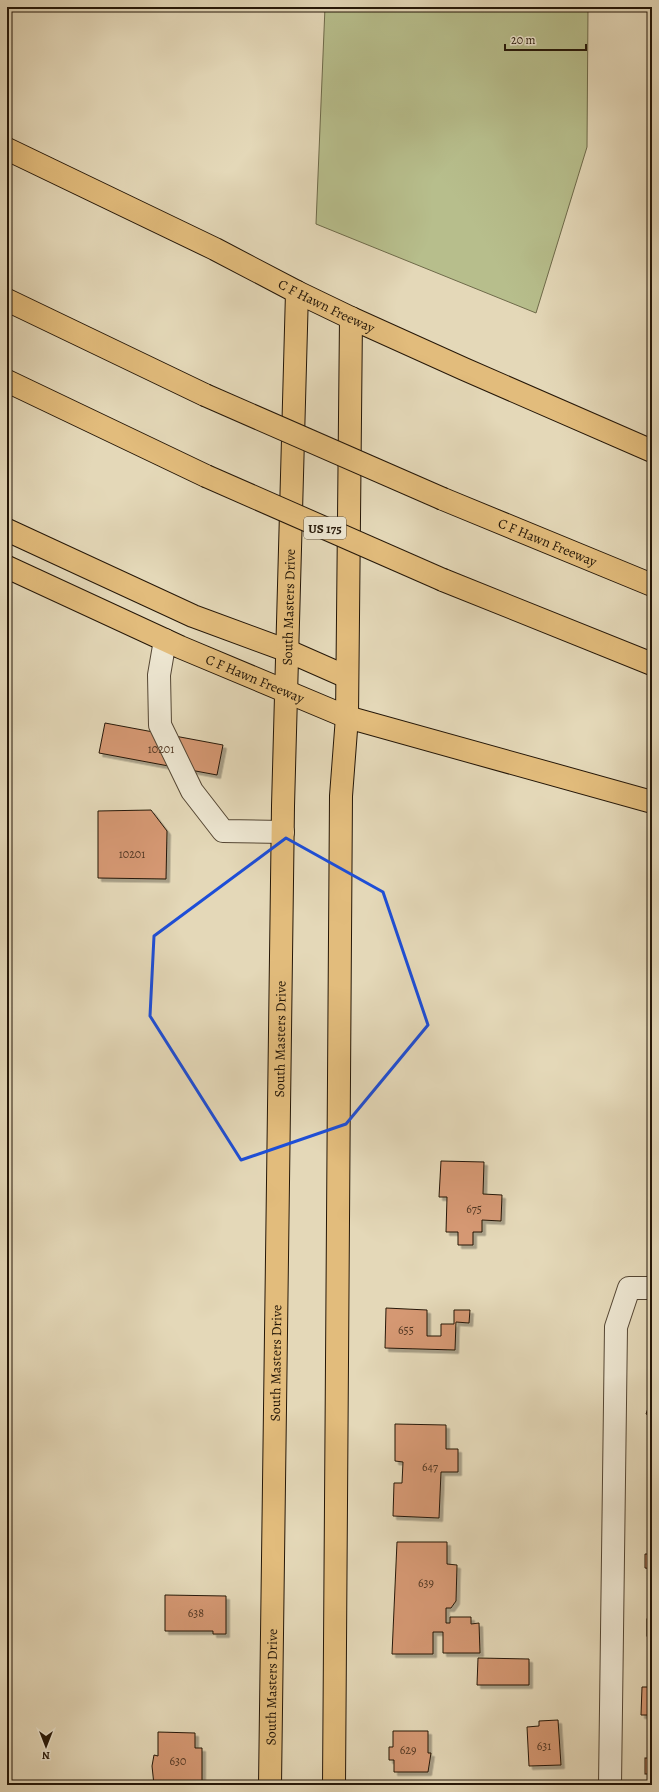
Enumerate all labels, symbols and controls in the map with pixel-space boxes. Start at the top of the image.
scale bar [505,26,586,52]
text: 20 m [511,32,535,48]
street label: C F Hawn Freeway [275,275,378,338]
street label: C F Hawn Freeway [495,514,600,572]
road number: US 175 [304,517,346,539]
street label: South Masters Drive [278,549,300,666]
street label: C F Hawn Freeway [203,650,308,708]
house number: 10201 [148,741,174,757]
house number: 10201 [119,846,145,862]
street label: South Masters Drive [270,981,291,1098]
house number: 675 [466,1201,482,1217]
street label: South Masters Drive [266,1305,286,1421]
house number: 655 [398,1322,414,1338]
house number: 647 [422,1459,439,1475]
house number: 639 [418,1575,434,1591]
house number: 638 [188,1605,204,1621]
street label: South Masters Drive [262,1629,282,1745]
north arrow [26,1726,66,1766]
house number: 631 [537,1738,551,1754]
house number: 629 [400,1742,416,1758]
text: N [42,1748,50,1763]
house number: 630 [170,1753,186,1769]

